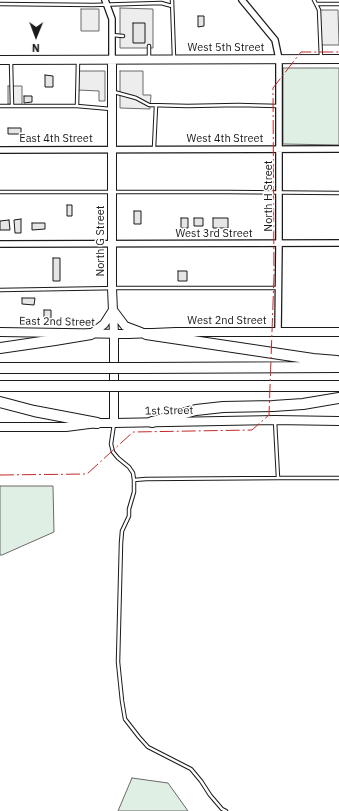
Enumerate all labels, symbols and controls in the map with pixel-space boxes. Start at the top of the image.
north arrow [16,16,56,56]
text: N [32,41,40,55]
street label: West 5th Street [188,41,264,55]
street label: East 4th Street [19,132,93,146]
street label: West 4th Street [187,132,263,146]
street label: North H Street [262,160,276,232]
street label: North G Street [94,205,108,277]
street label: West 3rd Street [175,227,253,241]
street label: West 2nd Street [187,314,267,328]
street label: East 2nd Street [19,315,95,329]
street label: 1st Street [145,404,193,418]

